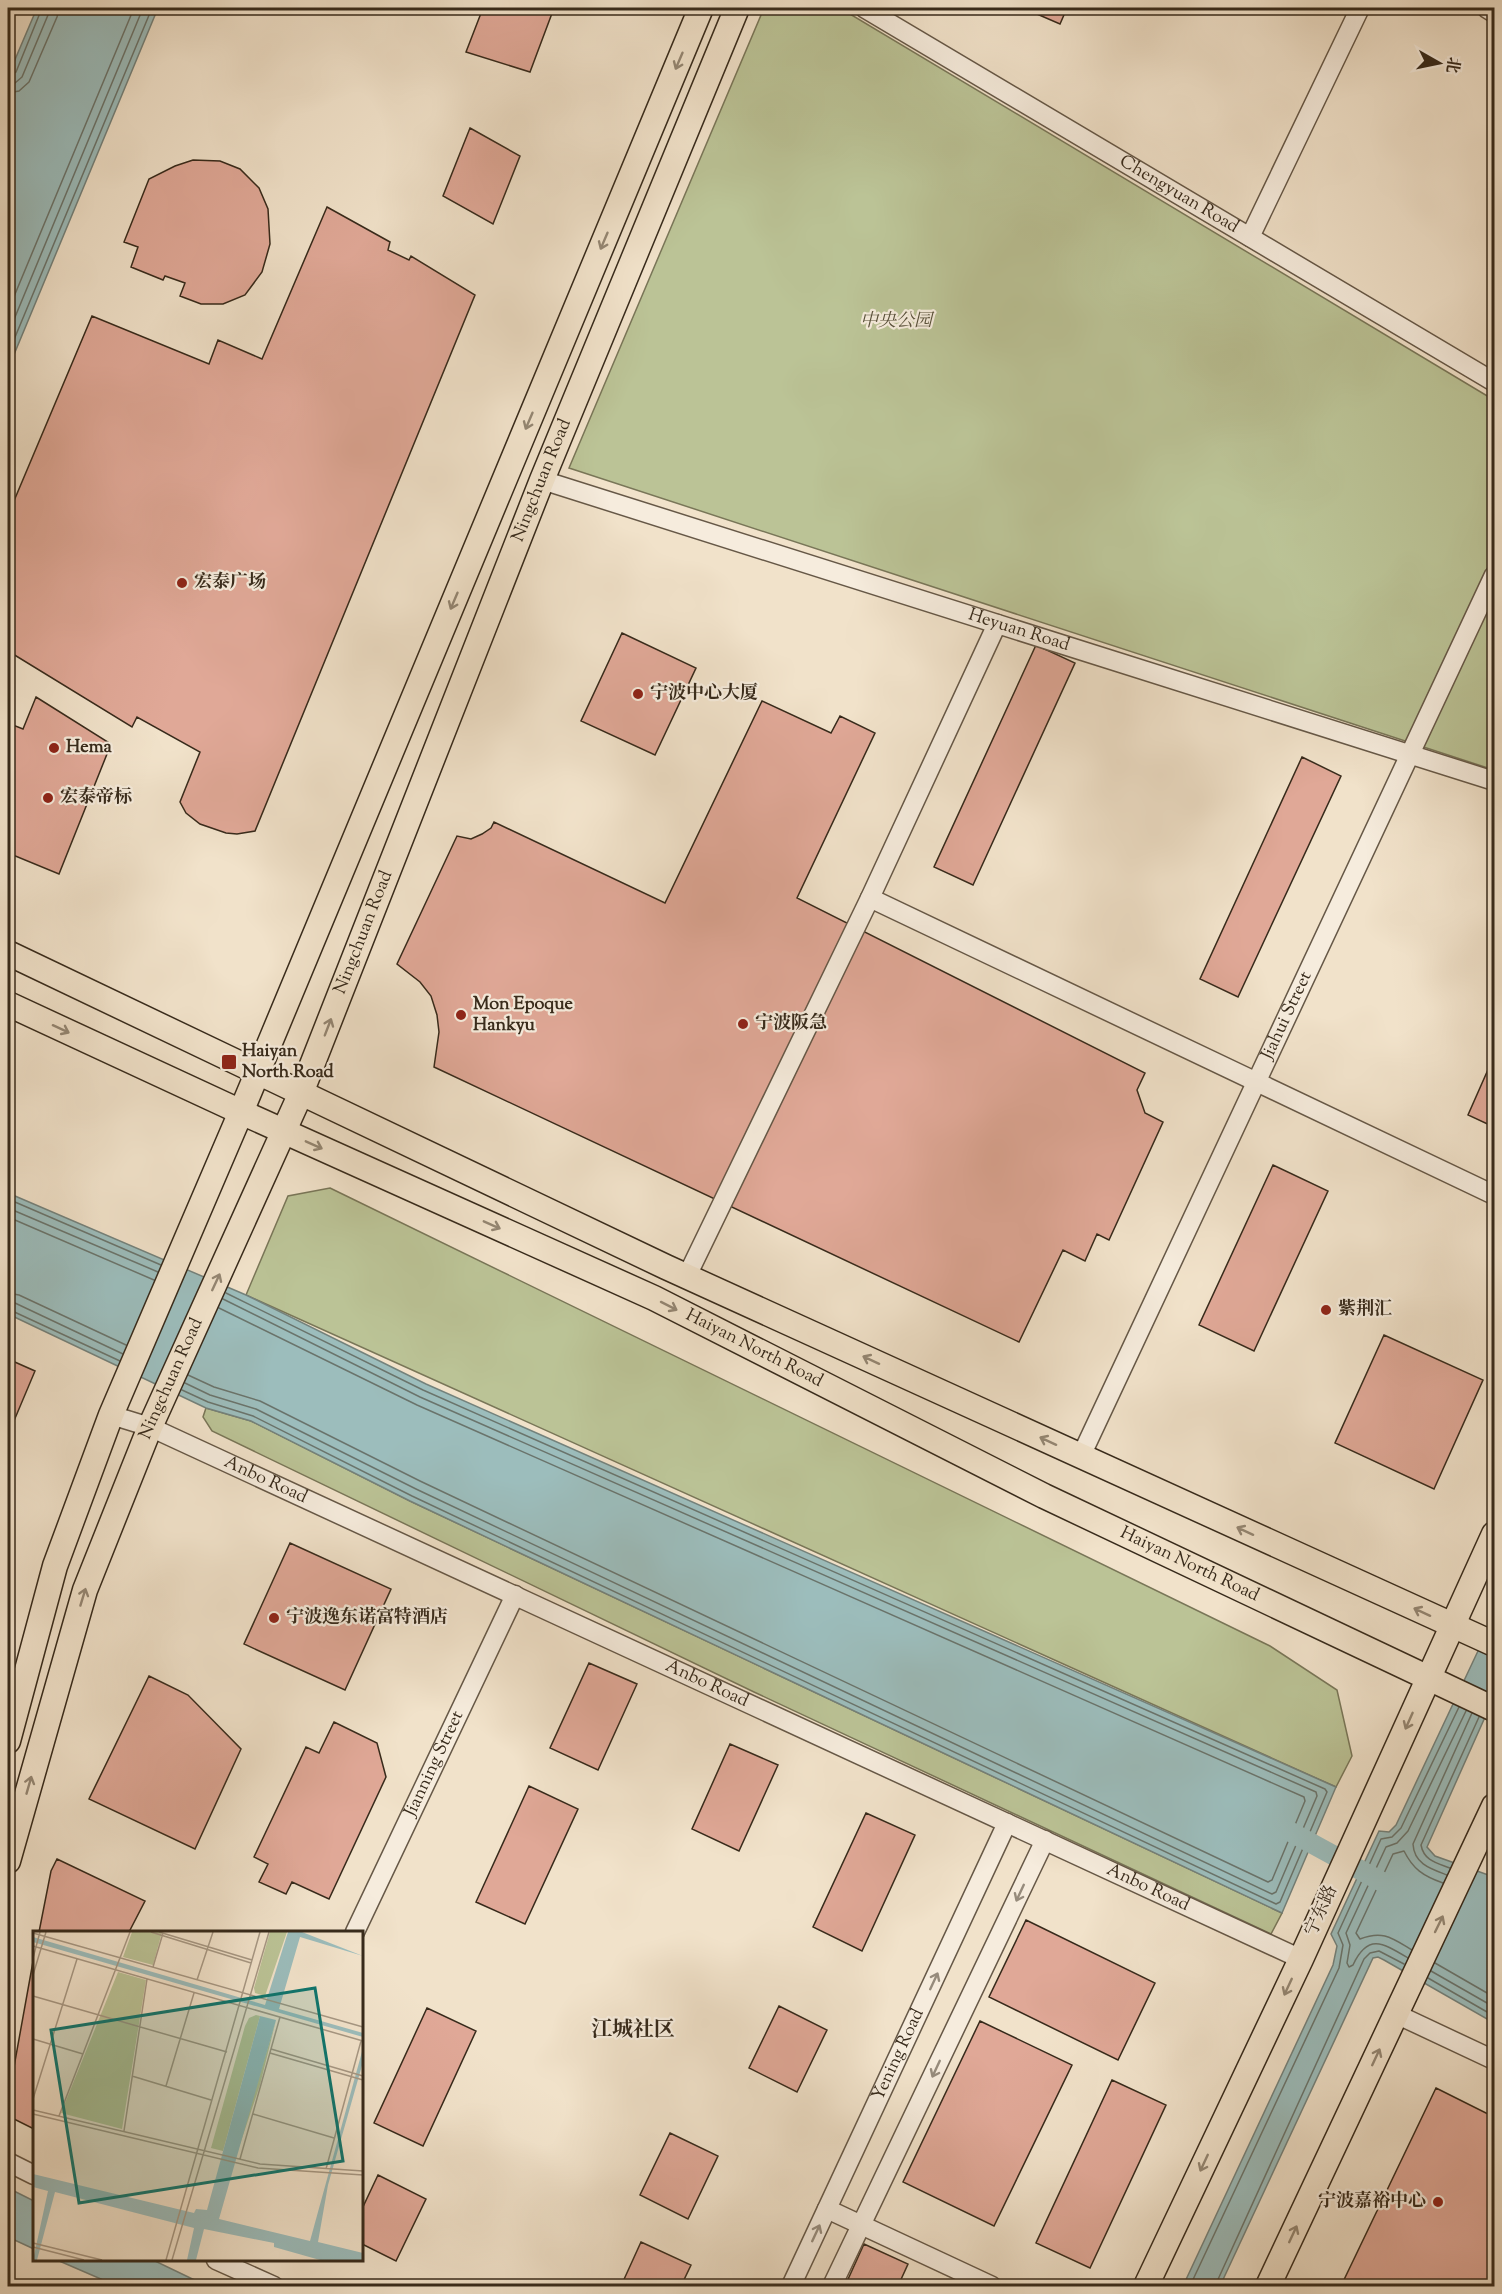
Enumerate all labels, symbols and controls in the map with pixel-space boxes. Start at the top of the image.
north arrow [1409,33,1469,93]
one-way arrow [673,52,684,70]
text: 北 [1439,55,1464,75]
street label: Chengyuan Road [1114,149,1243,241]
one-way arrow [598,232,609,250]
park label: 中央公园 [860,309,935,335]
one-way arrow [523,412,534,430]
street label: Ningchuan Road [506,415,579,546]
place label: 宏泰广场 [194,570,266,596]
marker: 宏泰广场 [175,576,189,590]
one-way arrow [448,592,459,610]
street label: Heyuan Road [965,603,1073,659]
place label: 宁波中心大厦 [650,681,758,707]
marker: 宁波中心大厦 [631,687,645,701]
place label: Hema [66,735,113,761]
marker: Hema [47,741,61,755]
place label: 宏泰帝标 [60,785,132,811]
marker: 宏泰帝标 [41,791,55,805]
street label: Ningchuan Road [328,867,400,998]
street label: Jiahui Street [1255,967,1319,1065]
place label: Mon Epoque Hankyu [473,992,574,1039]
marker: Mon Epoque Hankyu [454,1008,468,1022]
place label: 宁波阪急 [755,1011,827,1037]
marker: 宁波阪急 [736,1017,750,1031]
one-way arrow [323,1018,334,1036]
one-way arrow [51,1023,69,1035]
place label: Haiyan North Road [242,1039,335,1086]
marker: Haiyan North Road [220,1053,238,1071]
one-way arrow [305,1139,323,1151]
one-way arrow [482,1220,501,1231]
one-way arrow [211,1274,223,1292]
place label: 紫荆汇 [1338,1297,1392,1323]
one-way arrow [660,1301,678,1312]
street label: Haiyan North Road [681,1303,827,1395]
marker: 紫荆汇 [1319,1303,1333,1317]
street label: Ningchuan Road [133,1314,211,1443]
one-way arrow [862,1354,880,1366]
one-way arrow [1040,1435,1058,1446]
street label: Anbo Road [220,1450,311,1511]
street label: Haiyan North Road [1116,1521,1263,1609]
one-way arrow [1236,1524,1254,1536]
one-way arrow [78,1588,89,1607]
place label: 宁波逸东诺富特酒店 [286,1605,448,1631]
one-way arrow [1414,1605,1432,1617]
marker: 宁波逸东诺富特酒店 [267,1611,281,1625]
street label: Anbo Road [661,1654,753,1715]
street label: Jianning Street [398,1707,471,1822]
one-way arrow [1403,1712,1414,1730]
one-way arrow [24,1775,35,1794]
street label: Anbo Road [1102,1858,1194,1919]
street label: 宁东路 [1299,1881,1345,1941]
one-way arrow [1013,1883,1025,1901]
one-way arrow [1434,1915,1446,1933]
inset map [33,1931,363,2261]
one-way arrow [928,1972,940,1990]
one-way arrow [1281,1978,1293,1996]
street label: Yening Road [866,2005,931,2105]
district label: 江城社区 [591,2016,675,2046]
one-way arrow [1370,2048,1382,2066]
one-way arrow [929,2059,941,2077]
one-way arrow [1198,2154,1210,2172]
place label: 宁波嘉裕中心 [1318,2189,1426,2215]
marker: 宁波嘉裕中心 [1431,2195,1445,2209]
one-way arrow [811,2225,822,2243]
one-way arrow [1288,2225,1300,2243]

